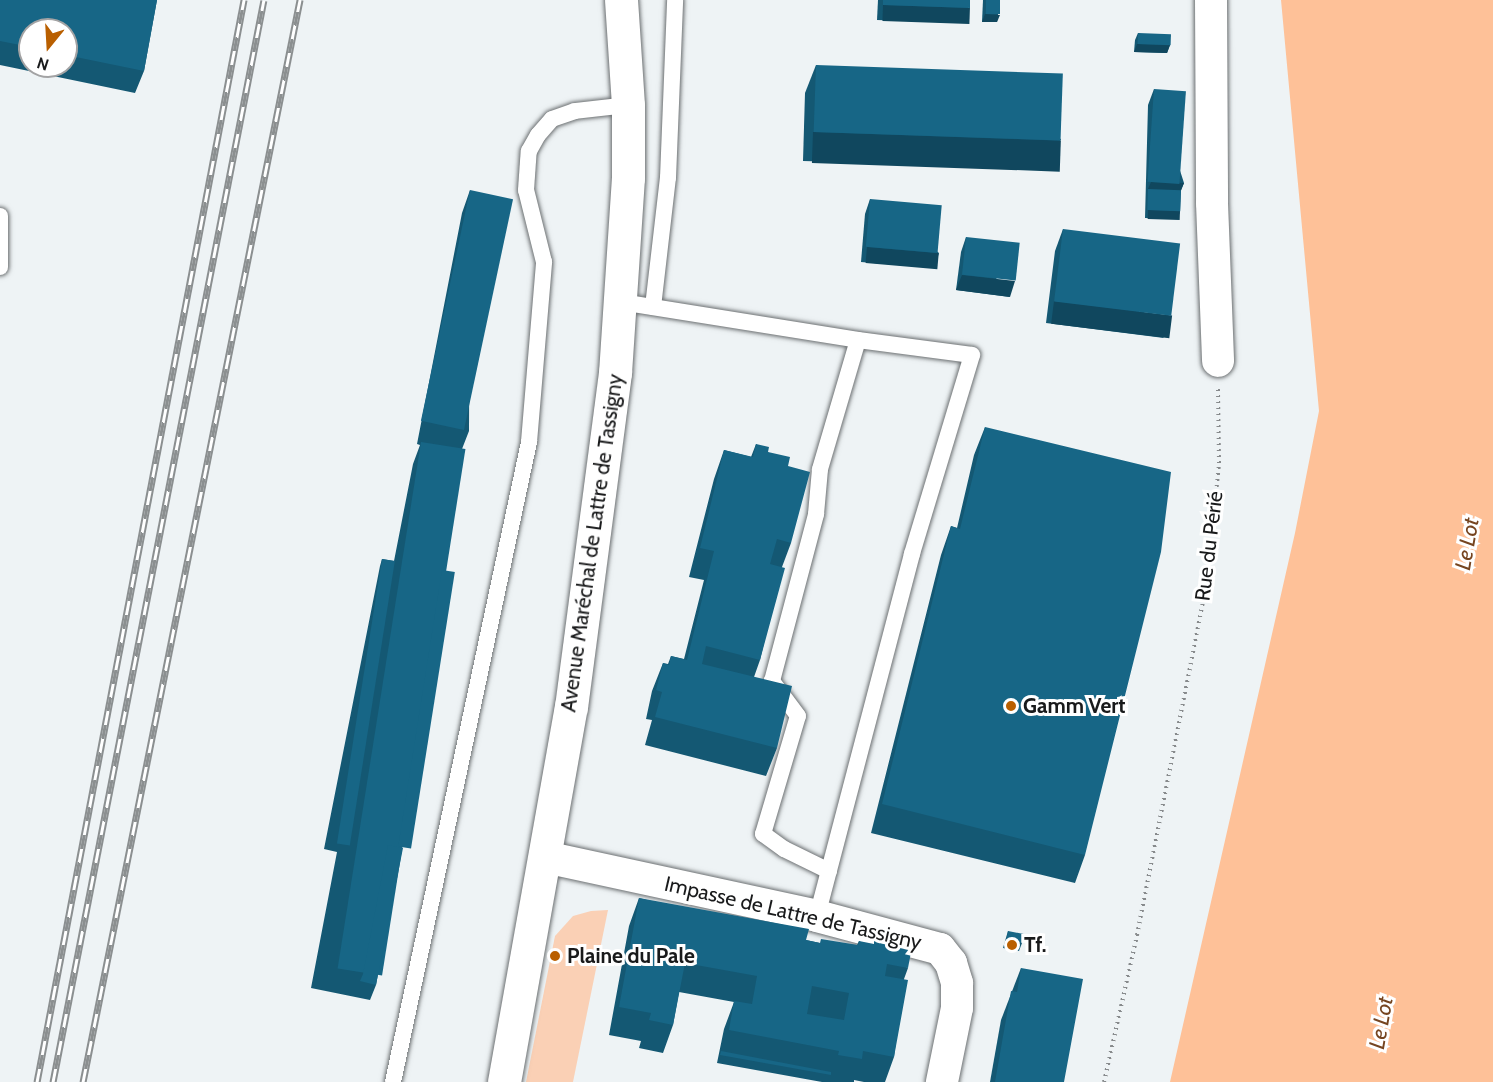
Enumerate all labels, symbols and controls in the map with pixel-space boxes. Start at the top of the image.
north arrow [18,18,78,78]
text: N [35,53,51,74]
street label: Avenue Maréchal de Lattre de Tassigny [556,372,628,714]
street label: Rue du Périé [1190,490,1228,602]
water label: Le Lot [1449,516,1485,572]
place label: Gamm Vert [1023,693,1126,719]
marker: Gamm Vert [1004,699,1018,713]
street label: Impasse de Lattre de Tassigny [662,871,924,955]
place label: Tf. [1024,932,1047,958]
marker: Tf. [1005,938,1019,952]
place label: Plaine du Pale [567,943,695,969]
marker: Plaine du Pale [548,949,562,963]
water label: Le Lot [1363,995,1399,1051]

